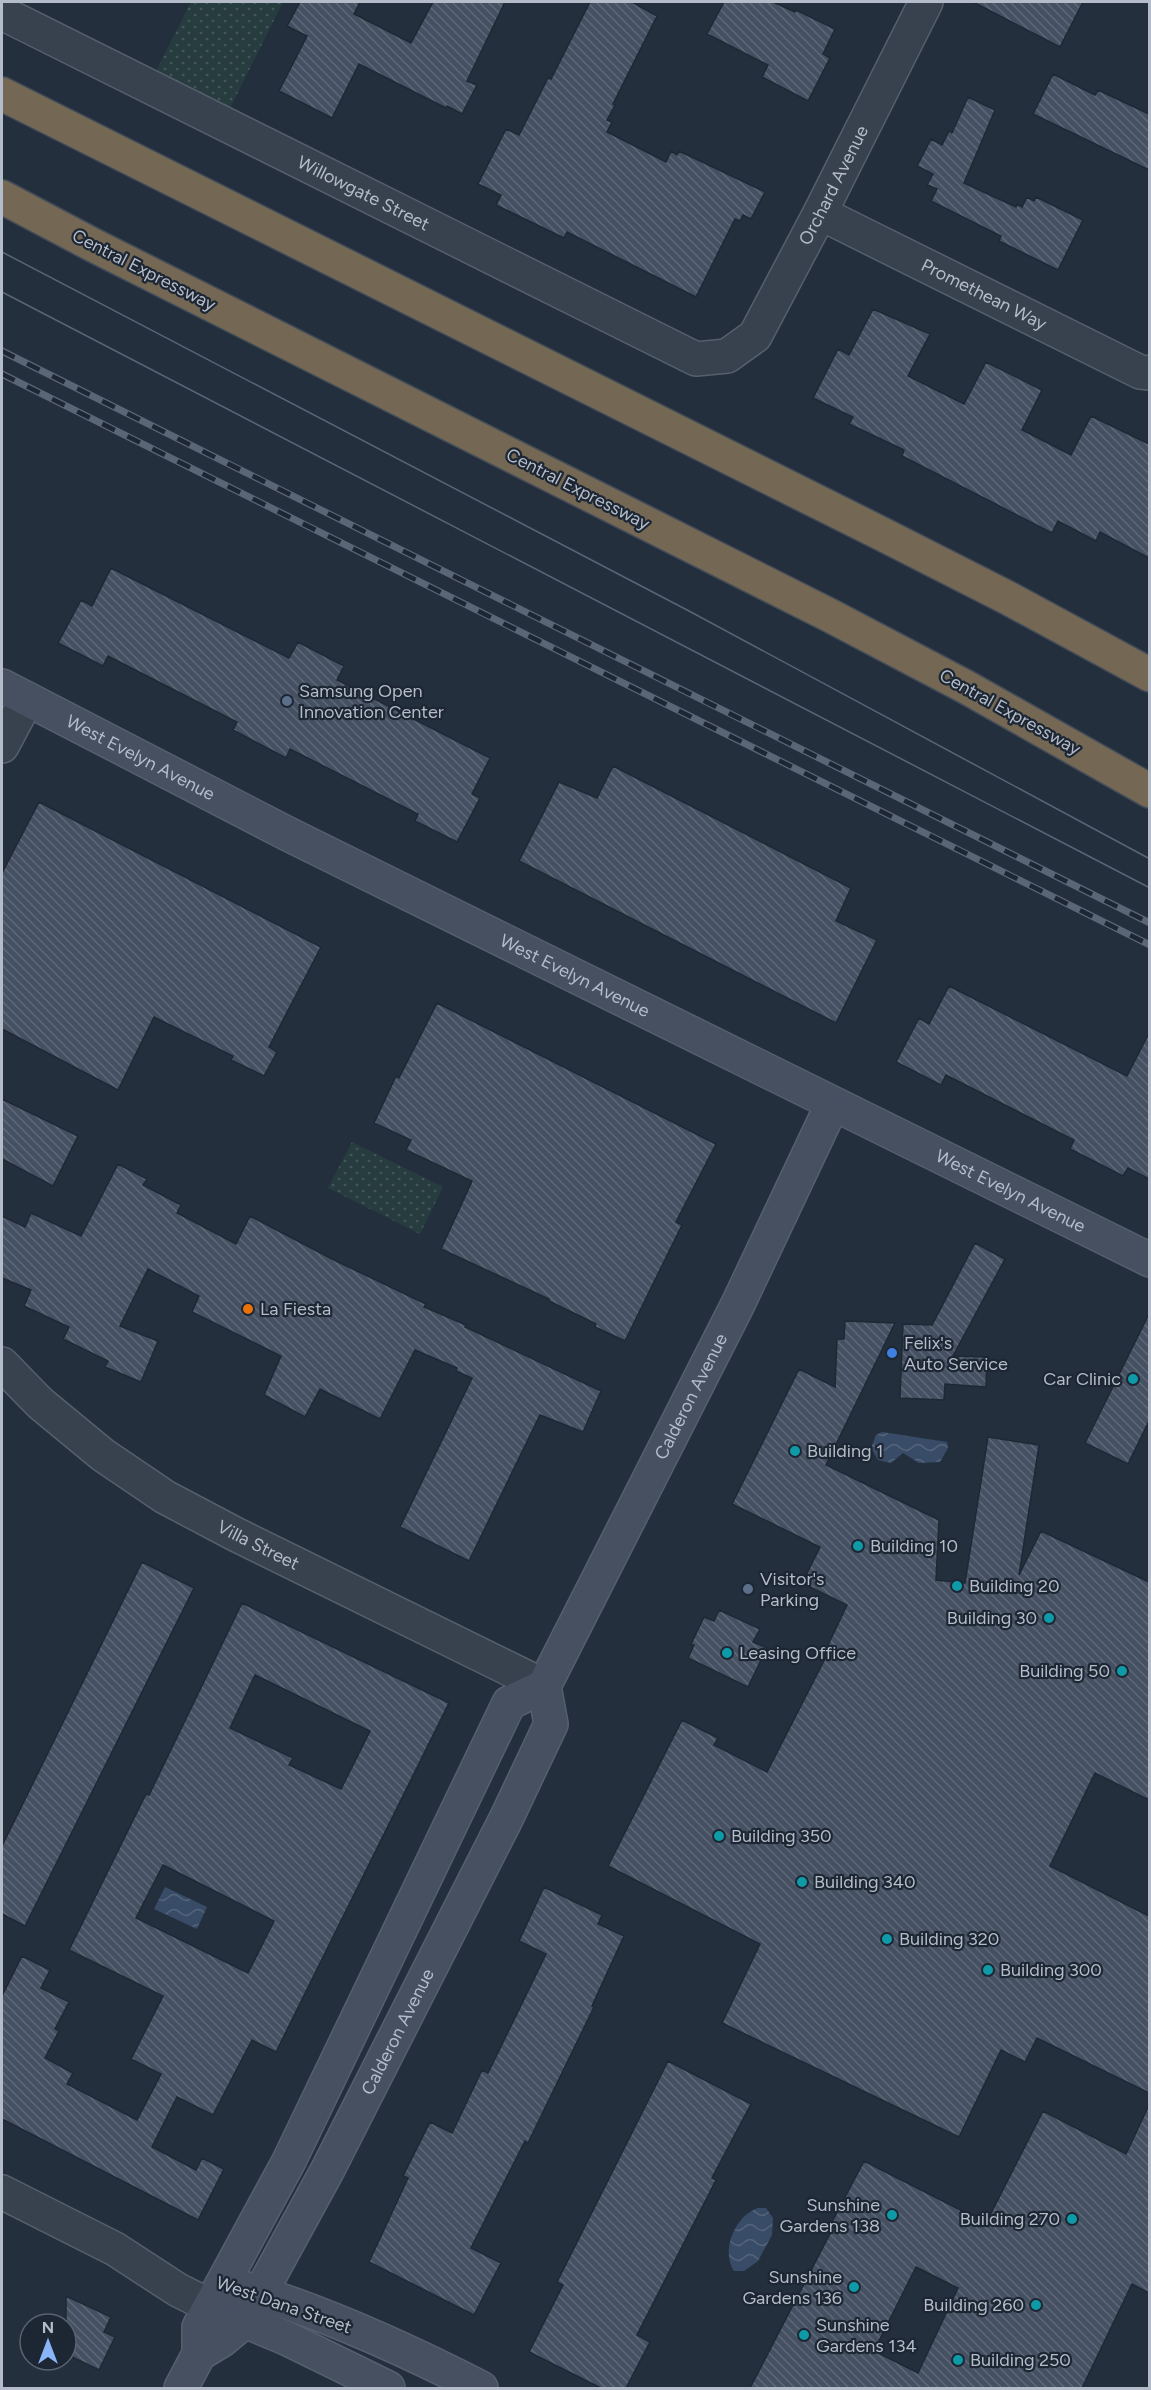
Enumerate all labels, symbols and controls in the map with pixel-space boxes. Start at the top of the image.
street label: Orchard Avenue [794,122,873,249]
street label: Willowgate Street [294,151,433,235]
street label: Central Expressway [68,224,220,316]
street label: Promethean Way [917,254,1051,335]
street label: Central Expressway [502,443,654,535]
street label: Central Expressway [935,664,1085,760]
place label: Samsung Open Innovation Center [299,680,444,723]
marker: Samsung Open Innovation Center [280,694,294,708]
street label: West Evelyn Avenue [62,710,219,805]
street label: West Evelyn Avenue [496,929,654,1022]
street label: West Evelyn Avenue [932,1145,1089,1237]
place label: La Fiesta [260,1298,331,1320]
marker: La Fiesta [241,1302,255,1316]
street label: Calderon Avenue [650,1330,732,1463]
place label: Felix's Auto Service [904,1332,1008,1375]
marker: Felix's Auto Service [885,1346,899,1360]
place label: Car Clinic [1043,1368,1121,1390]
marker: Car Clinic [1126,1372,1140,1386]
place label: Building 1 [807,1440,883,1462]
marker: Building 1 [788,1444,802,1458]
street label: Villa Street [213,1516,303,1575]
place label: Building 10 [870,1535,958,1557]
marker: Building 10 [851,1539,865,1553]
place label: Visitor's Parking [760,1568,825,1611]
place label: Building 20 [969,1575,1060,1597]
marker: Building 20 [950,1579,964,1593]
marker: Visitor's Parking [741,1582,755,1596]
place label: Building 30 [947,1607,1037,1629]
marker: Building 30 [1042,1611,1056,1625]
place label: Leasing Office [739,1642,856,1664]
marker: Leasing Office [720,1646,734,1660]
place label: Building 50 [1019,1660,1110,1682]
marker: Building 50 [1115,1664,1129,1678]
place label: Building 350 [731,1825,832,1847]
marker: Building 350 [712,1829,726,1843]
place label: Building 340 [814,1871,915,1893]
marker: Building 340 [795,1875,809,1889]
place label: Building 320 [899,1928,999,1950]
marker: Building 320 [880,1932,894,1946]
place label: Building 300 [1000,1959,1102,1981]
marker: Building 300 [981,1963,995,1977]
street label: Calderon Avenue [357,1965,439,2098]
place label: Sunshine Gardens 138 [780,2194,880,2237]
marker: Sunshine Gardens 138 [885,2208,899,2222]
place label: Building 270 [960,2208,1060,2230]
marker: Building 270 [1065,2212,1079,2226]
place label: Sunshine Gardens 136 [742,2266,842,2309]
street label: West Dana Street [213,2272,355,2339]
marker: Sunshine Gardens 136 [847,2280,861,2294]
place label: Building 260 [923,2294,1024,2316]
marker: Building 260 [1029,2298,1043,2312]
north arrow [18,2312,78,2372]
place label: Sunshine Gardens 134 [816,2314,917,2357]
text: N [42,2318,54,2337]
marker: Sunshine Gardens 134 [797,2328,811,2342]
place label: Building 250 [970,2349,1071,2371]
marker: Building 250 [951,2353,965,2367]

